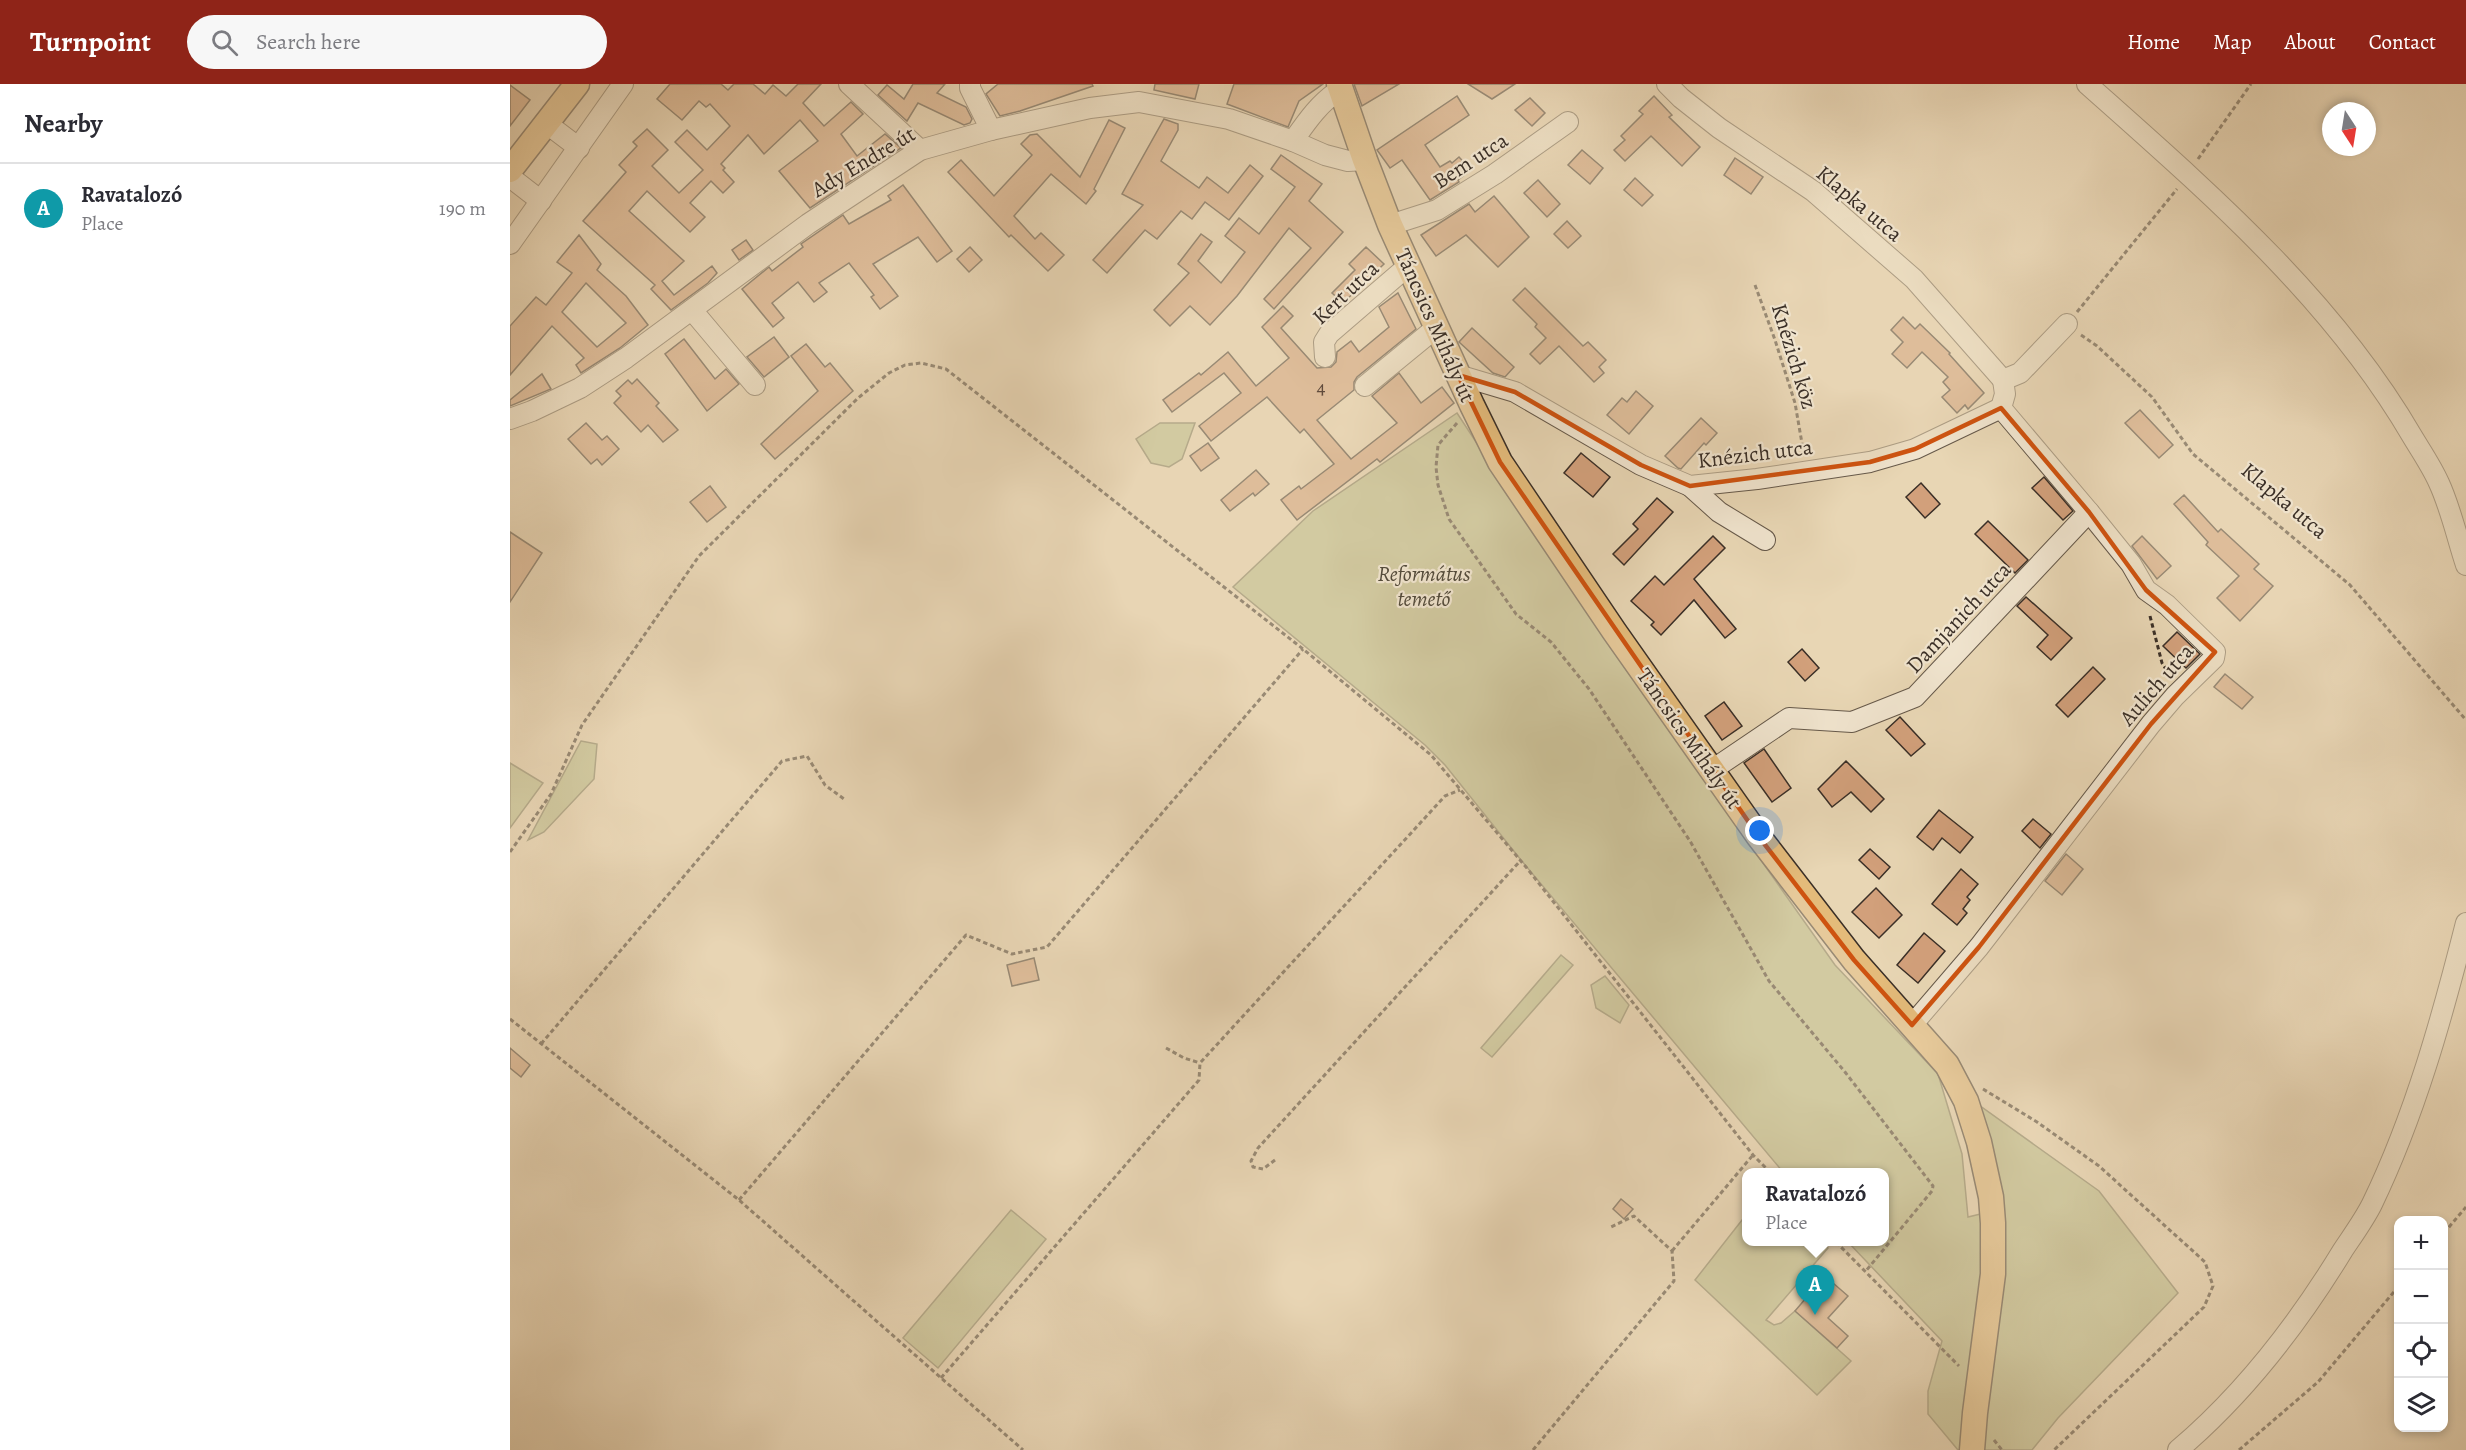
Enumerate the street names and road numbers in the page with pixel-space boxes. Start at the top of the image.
street label: Ady Endre út [805,119,921,205]
street label: Bem utca [1427,125,1515,196]
street label: Klapka utca [1810,159,1910,249]
street label: Táncsics Mihály út [1388,244,1482,407]
street label: Kert utca [1306,253,1386,332]
street label: Knézich köz [1764,300,1824,413]
street label: Knézich utca [1696,432,1815,476]
street label: Klapka utca [2235,456,2335,546]
street label: Damjanich utca [1899,555,2019,680]
street label: Aulich utca [2112,637,2201,733]
street label: Táncsics Mihály út [1629,662,1749,815]

